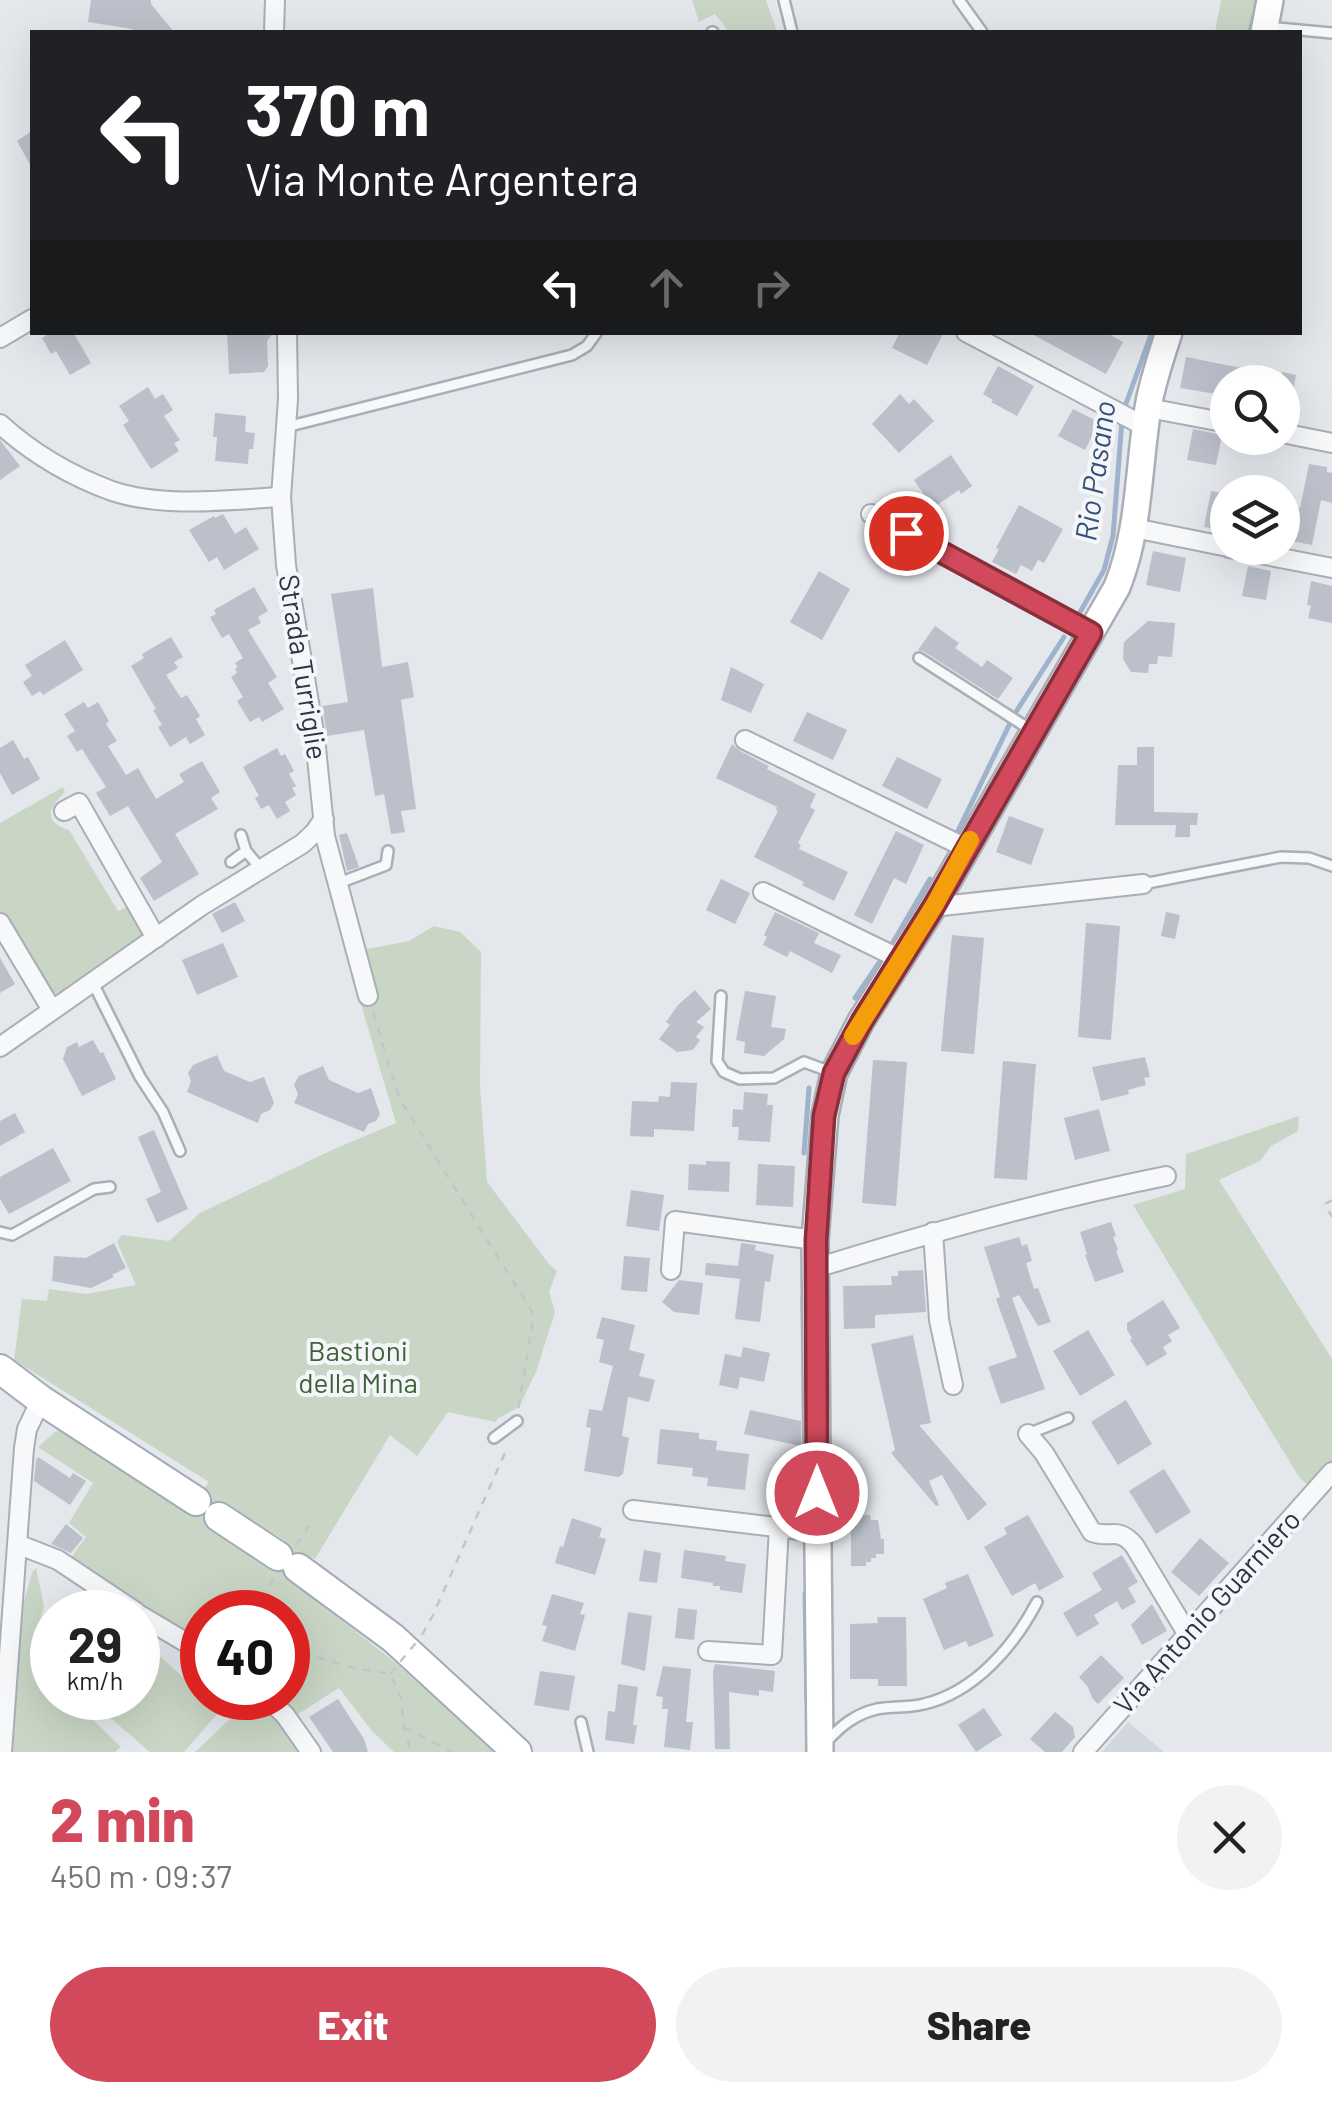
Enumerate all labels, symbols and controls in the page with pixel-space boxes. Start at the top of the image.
text: 370 m [245,66,430,150]
icon: left [80,70,210,200]
text: Via Monte Argentera [245,151,639,205]
icon: left [534,260,589,315]
icon: ahead [639,260,694,315]
icon: right [744,260,799,315]
map controls [1210,365,1300,565]
button: search [1210,365,1300,455]
water label: Rio Pasano [1066,398,1122,543]
button: layers [1210,475,1300,565]
pin [864,491,949,576]
icon: arrive [879,506,934,561]
street label: Strada Turriglie [273,572,335,762]
park label: Bastioni della Mina [298,1333,418,1399]
position arrow [765,1441,869,1545]
street label: Via Antonio Guarniero [1106,1502,1307,1720]
speed limit sign: 40 [180,1590,310,1720]
text: 29 [68,1613,122,1673]
text: km/h [67,1665,123,1695]
text: 2 min [50,1782,195,1854]
button: close [1177,1785,1282,1890]
text: 450 m · 09:37 [50,1856,232,1894]
button: Exit [50,1967,656,2082]
button: Share [676,1967,1282,2082]

